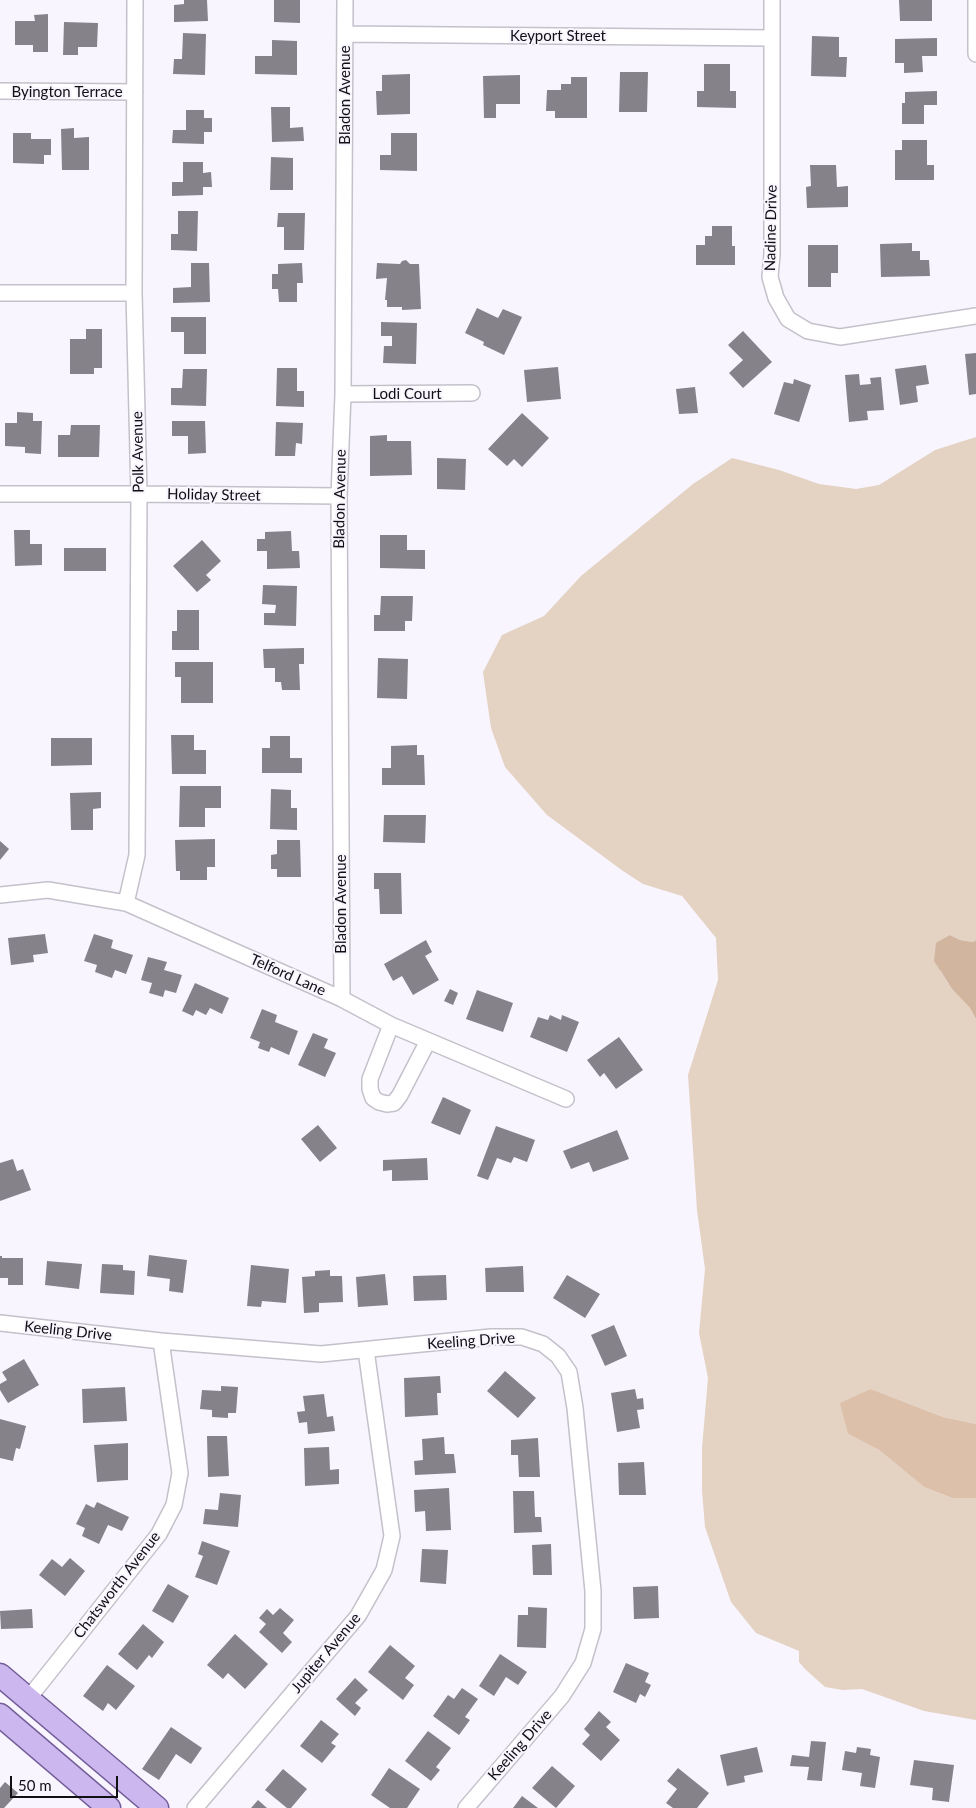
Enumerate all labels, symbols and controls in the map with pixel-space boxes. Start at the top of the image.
street label: Keyport Street [510,27,606,45]
street label: Bladon Avenue [336,45,354,145]
street label: Byington Terrace [11,83,123,101]
street label: Nadine Drive [761,185,781,271]
street label: Lodi Court [372,385,442,403]
street label: Polk Avenue [128,411,148,493]
street label: Bladon Avenue [330,449,350,549]
street label: Holiday Street [167,485,261,505]
street label: Bladon Avenue [332,854,350,954]
street label: Telford Lane [247,950,329,1000]
street label: Keeling Drive [23,1317,113,1345]
street label: Keeling Drive [426,1329,516,1353]
street label: Chatsworth Avenue [70,1528,164,1642]
street label: Jupiter Avenue [287,1609,365,1697]
street label: Keeling Drive [484,1706,556,1784]
scale bar [12,1766,120,1798]
text: 50 m [18,1776,52,1794]

